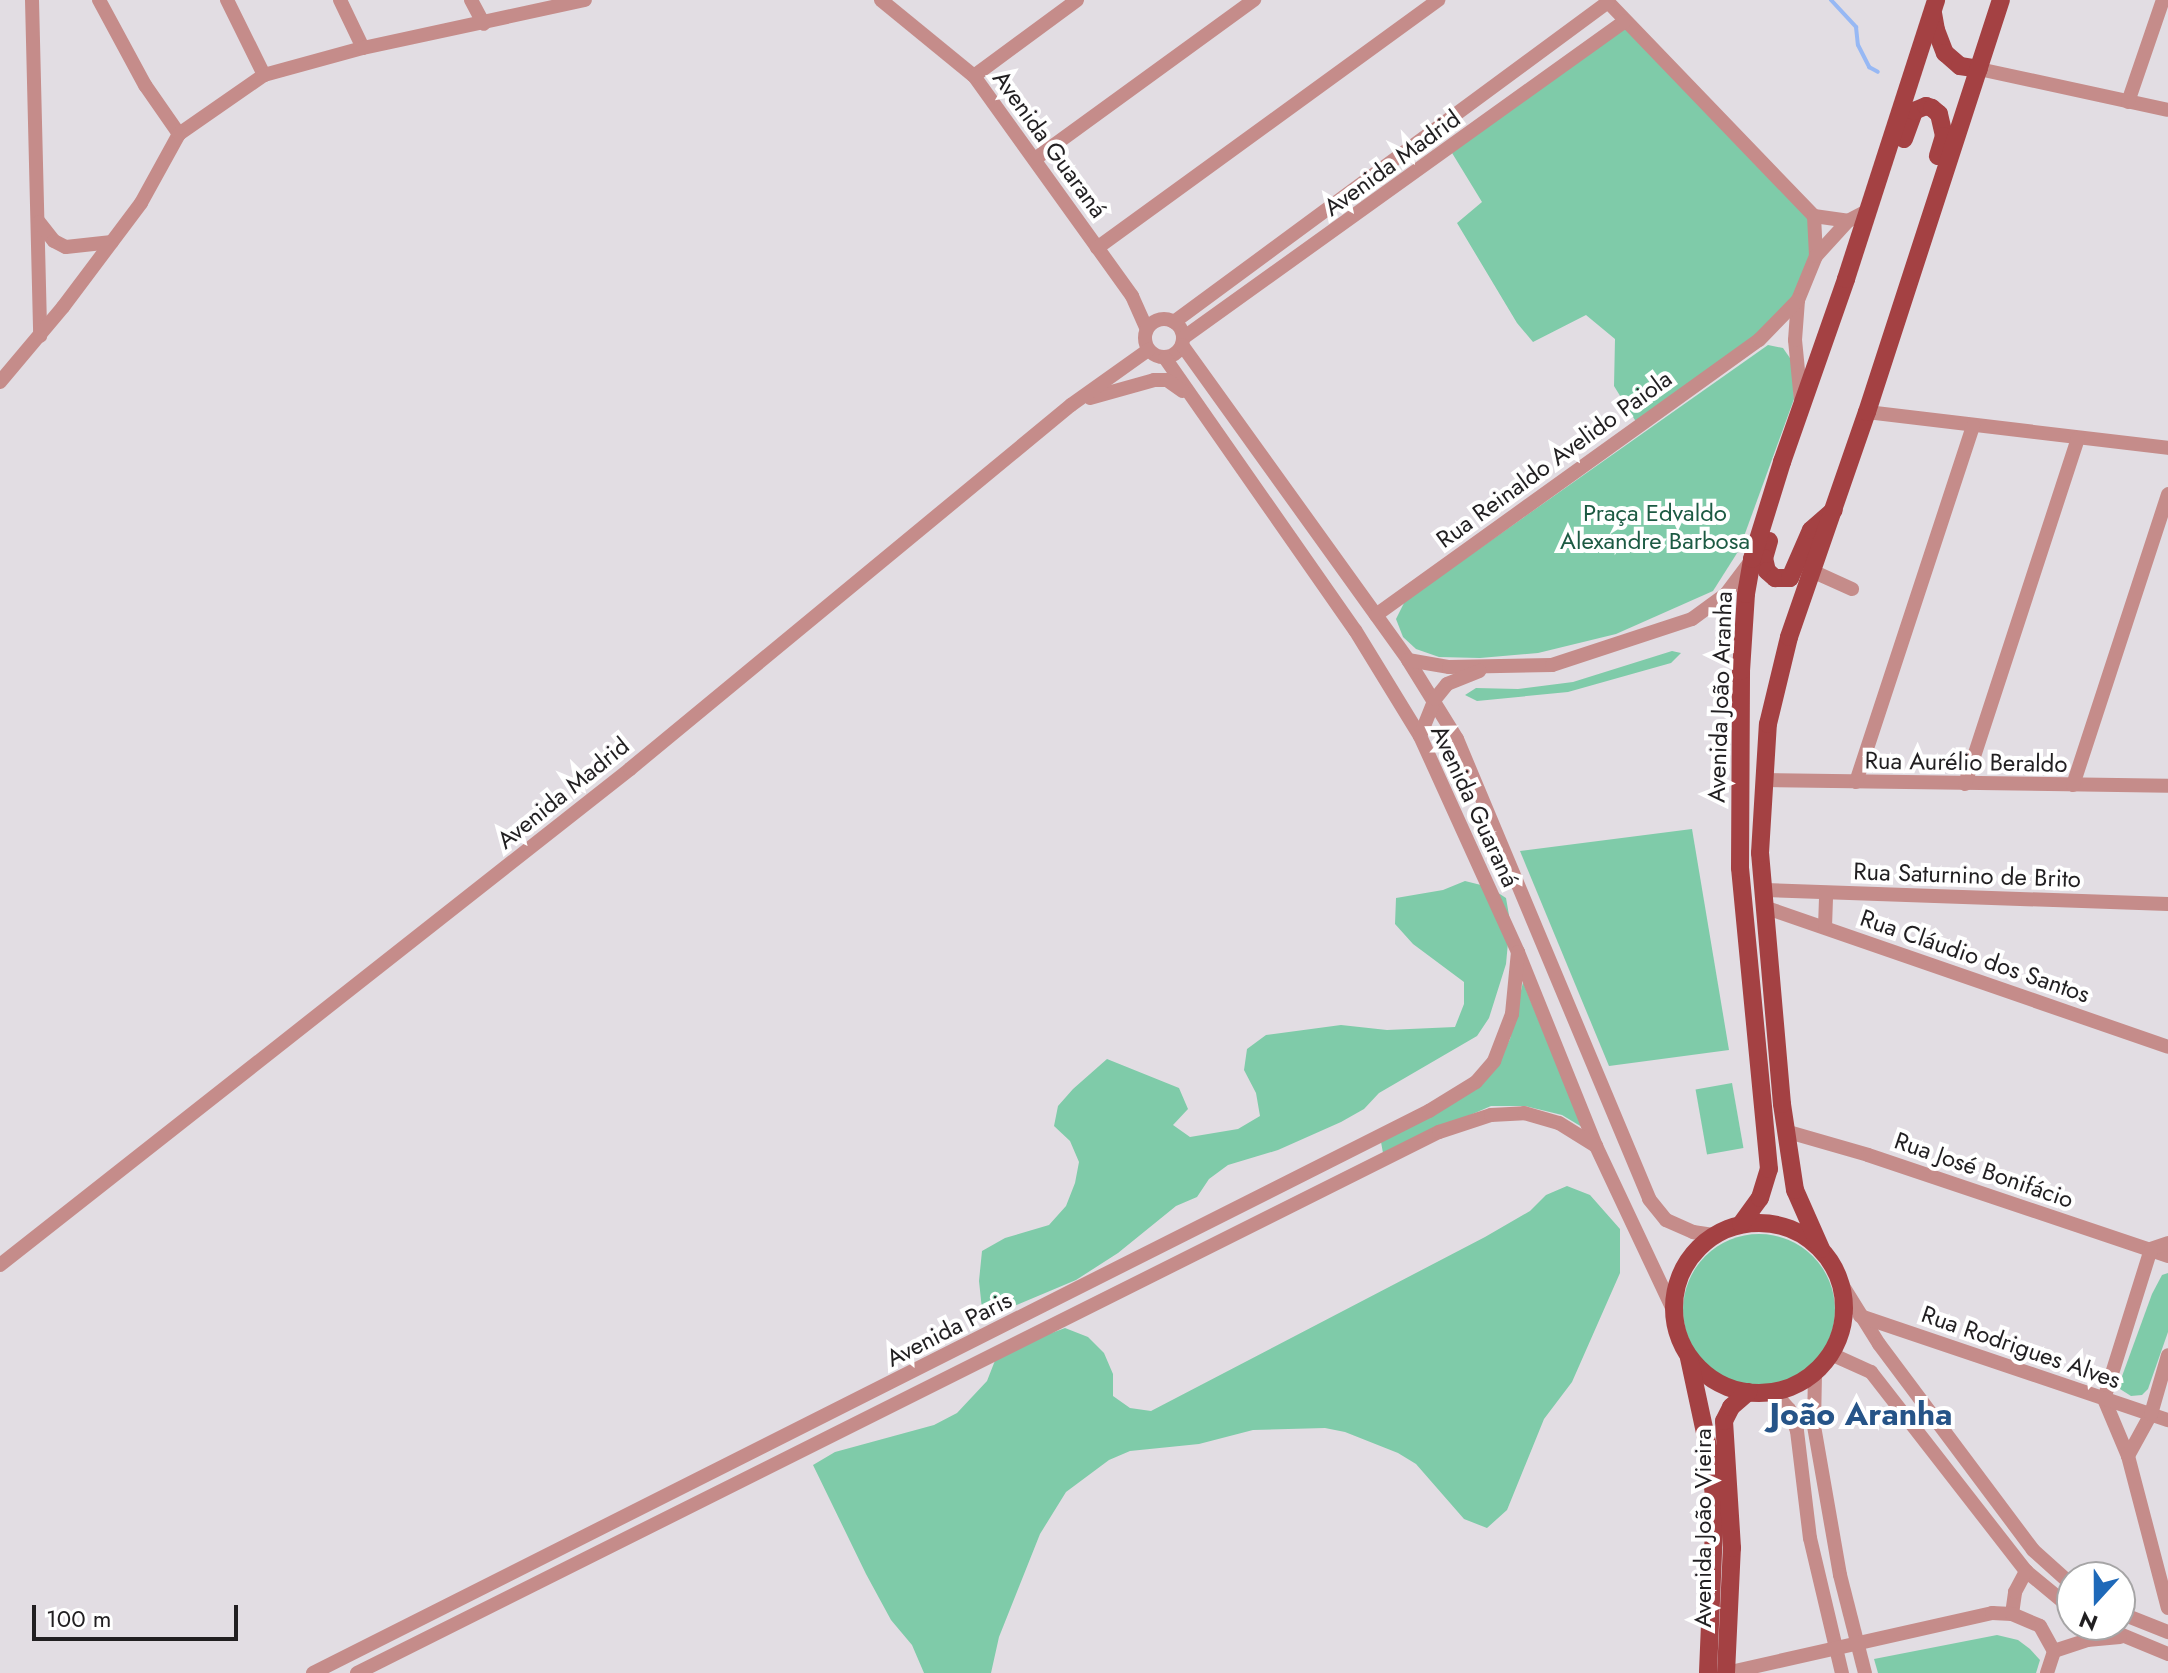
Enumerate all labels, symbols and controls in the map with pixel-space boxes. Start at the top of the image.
street label: Avenida Guaraná [987,65,1113,223]
street label: Avenida Madrid [1318,104,1466,222]
street label: Rua Reinaldo Avelido Paiola [1431,364,1677,554]
park label: Praça Edvaldo Alexandre Barbosa [1560,499,1750,555]
street label: Avenida João Aranha [1702,591,1738,803]
street label: Avenida Guaraná [1425,721,1525,891]
street label: Avenida Madrid [491,731,635,855]
street label: Rua Aurélio Beraldo [1864,746,2068,778]
street label: Rua Saturnino de Brito [1853,857,2081,893]
street label: Rua Cláudio dos Santos [1857,903,2093,1009]
street label: Rua José Bonifácio [1891,1126,2077,1214]
street label: Avenida Paris [882,1285,1016,1373]
street label: Rua Rodrigues Alves [1918,1299,2124,1395]
district label: João Aranha [1769,1395,1953,1433]
street label: Avenida João Vieira [1689,1428,1717,1628]
north arrow [2056,1561,2136,1641]
scale bar [36,1589,242,1639]
text: 100 m [46,1601,112,1636]
text: N [2074,1603,2102,1640]

